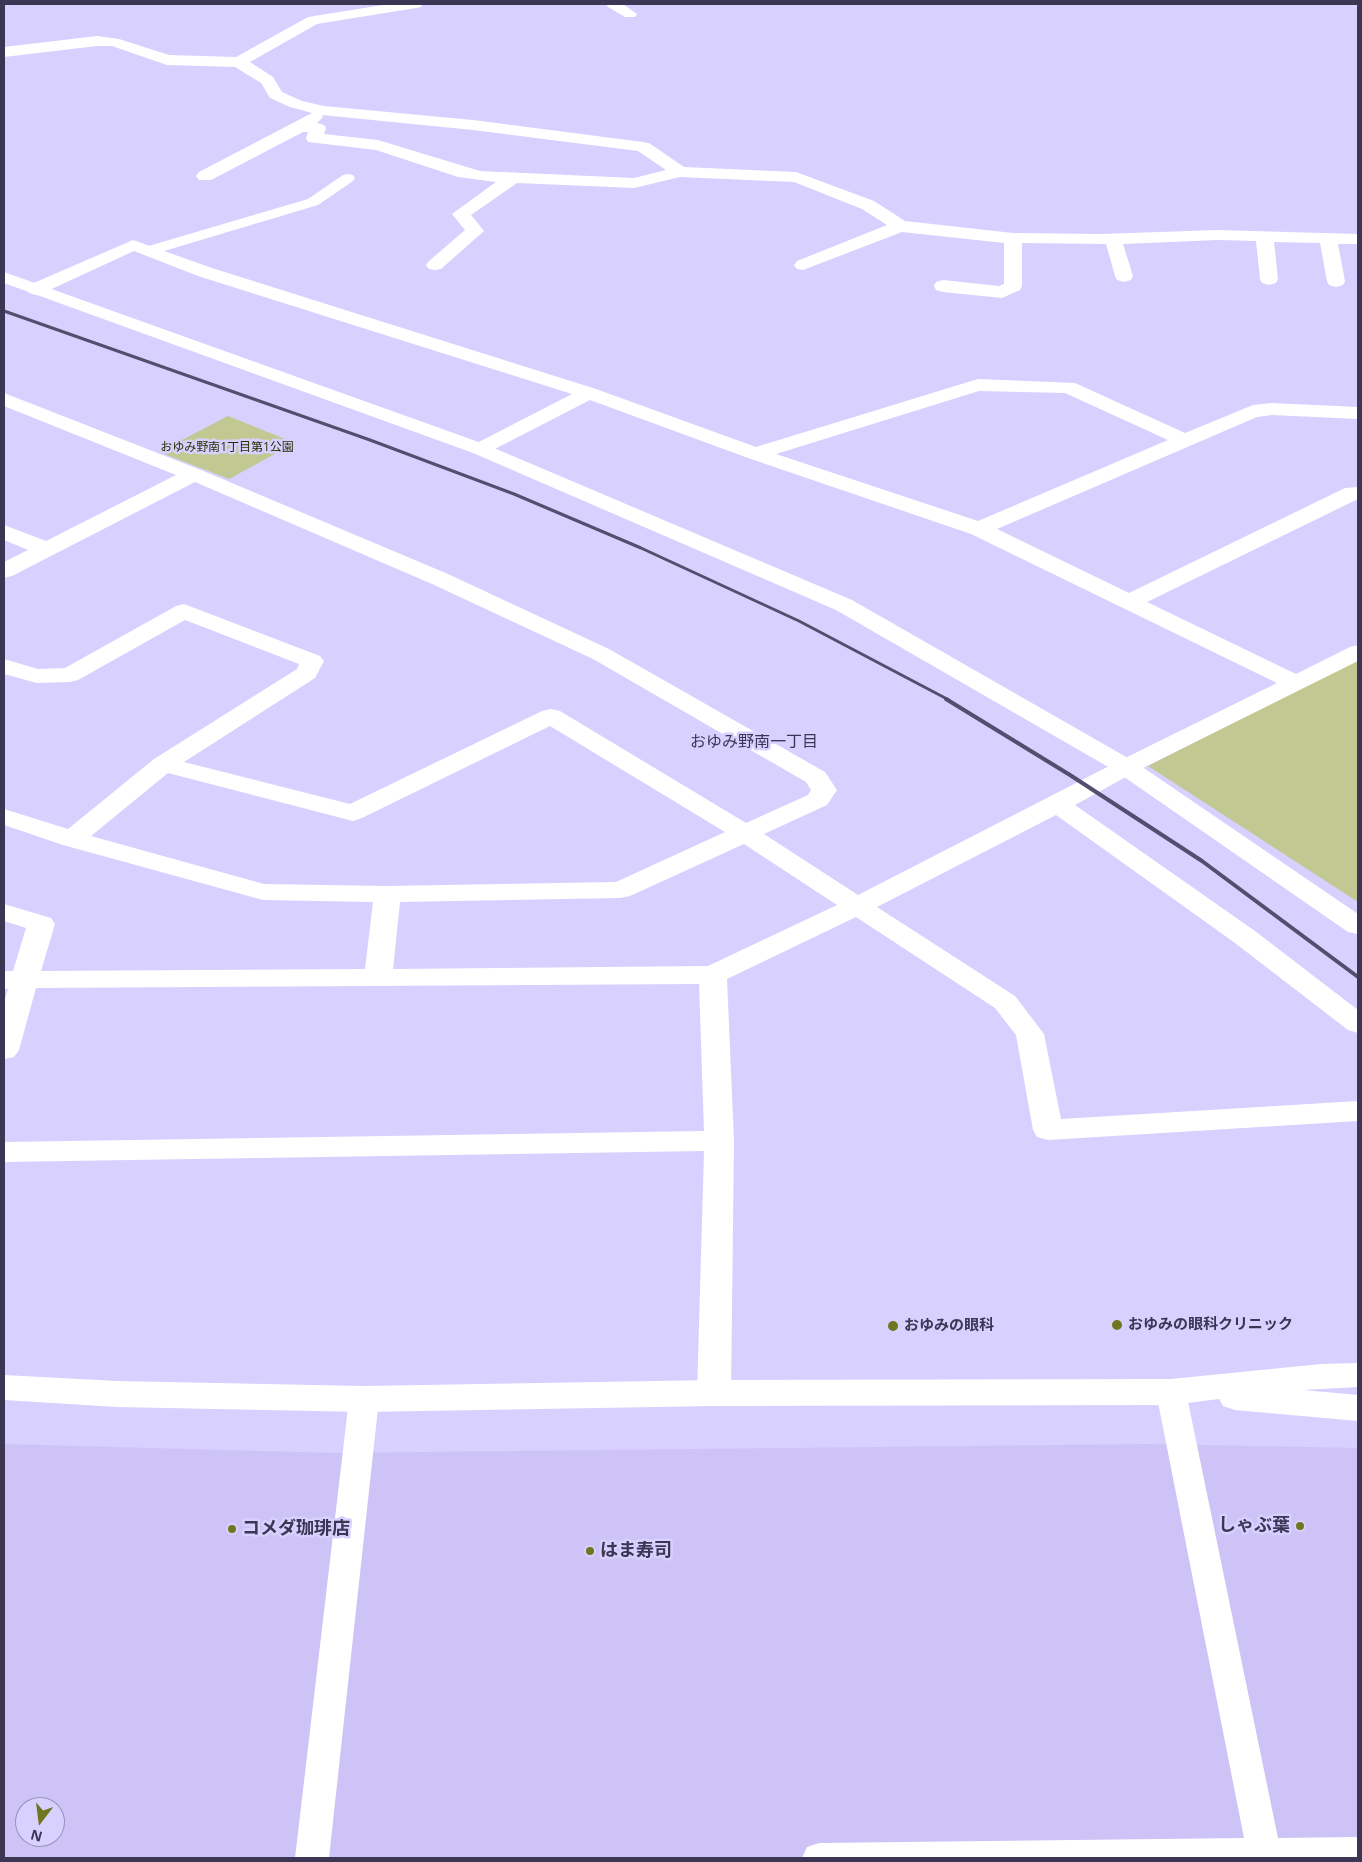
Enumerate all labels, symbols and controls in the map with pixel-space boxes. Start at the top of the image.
park label: おゆみ野南1丁目第1公園 [160,441,294,455]
district label: おゆみ野南一丁目 [690,732,818,752]
place label: おゆみの眼科クリニック [1128,1316,1293,1334]
place label: おゆみの眼科 [904,1317,994,1335]
marker: おゆみの眼科クリニック [1110,1318,1124,1332]
marker: おゆみの眼科 [886,1319,900,1333]
place label: しゃぶ葉 [1218,1515,1290,1537]
place label: コメダ珈琲店 [242,1518,350,1540]
marker: しゃぶ葉 [1294,1520,1306,1532]
marker: コメダ珈琲店 [226,1523,238,1535]
place label: はま寿司 [600,1540,672,1562]
marker: はま寿司 [584,1545,596,1557]
north arrow [15,1797,65,1847]
text: N [28,1825,44,1847]

